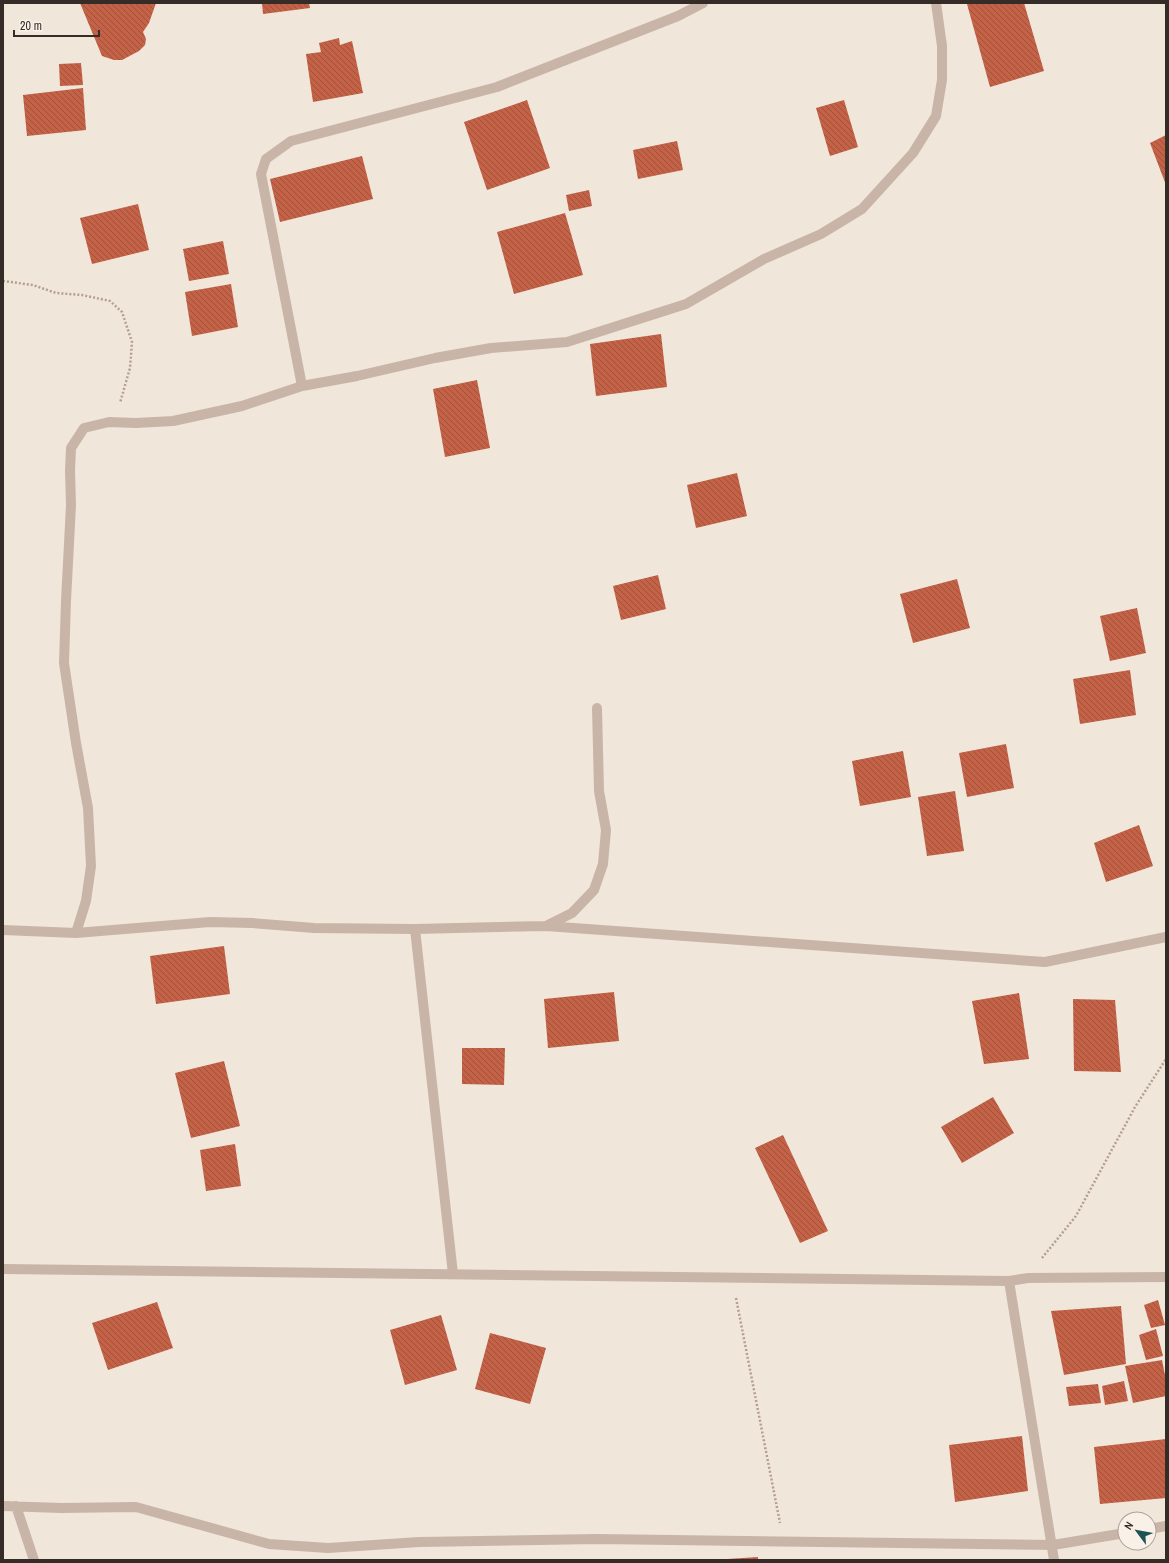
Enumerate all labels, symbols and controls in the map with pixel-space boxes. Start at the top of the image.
scale bar [14,12,99,38]
text: 20 m [20,18,42,34]
north arrow [1117,1511,1157,1551]
text: N [1121,1519,1136,1532]

